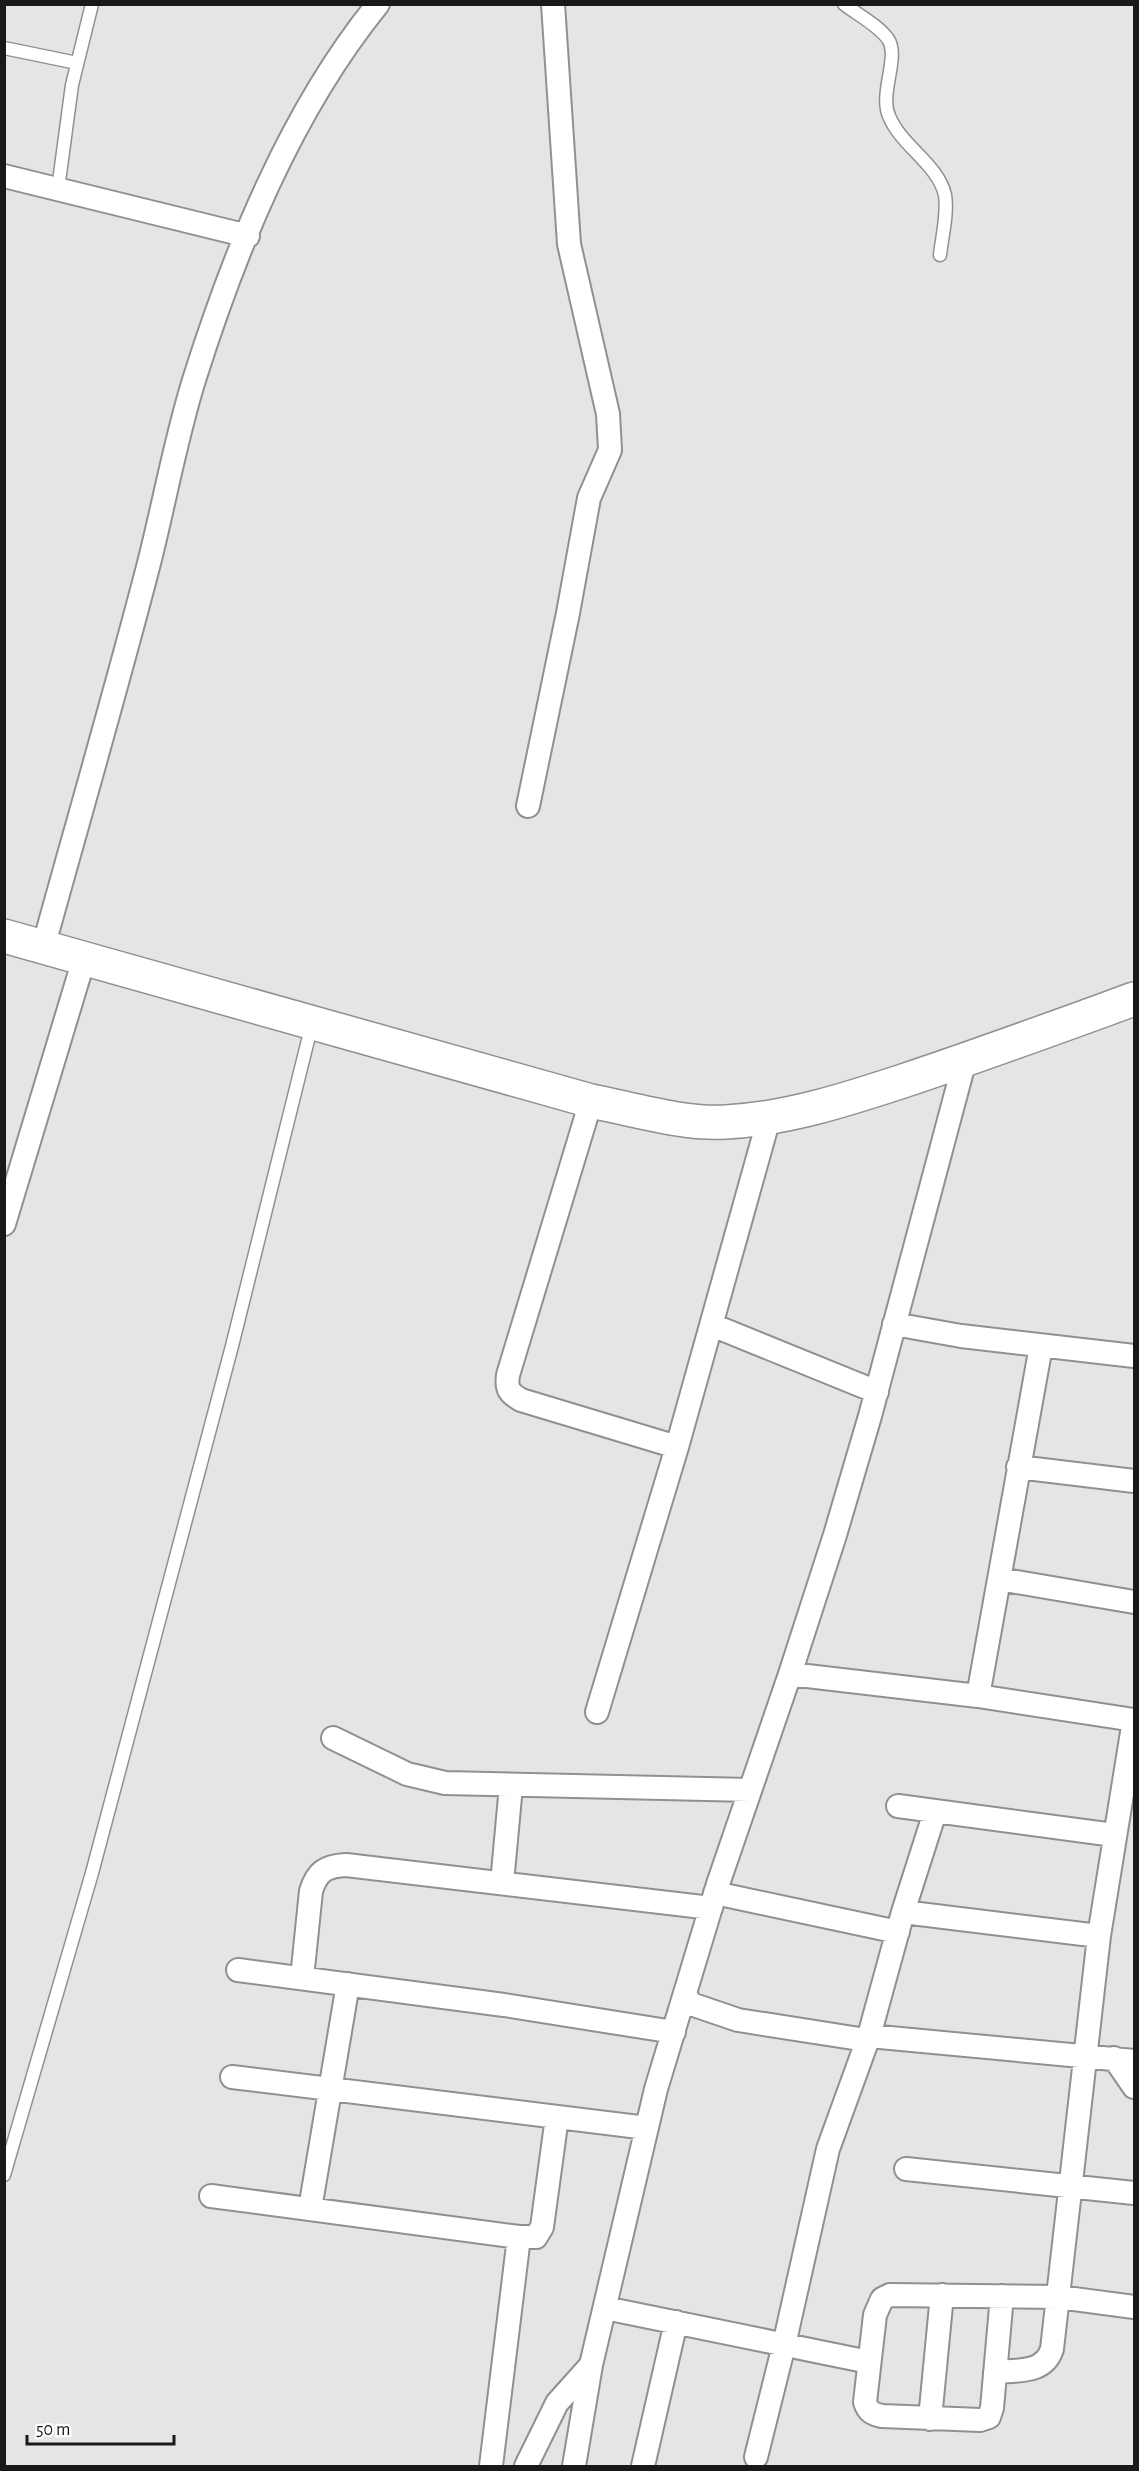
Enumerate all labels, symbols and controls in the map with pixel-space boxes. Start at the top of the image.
scale bar [27,2408,174,2446]
text: 50 m [36,2421,70,2439]

